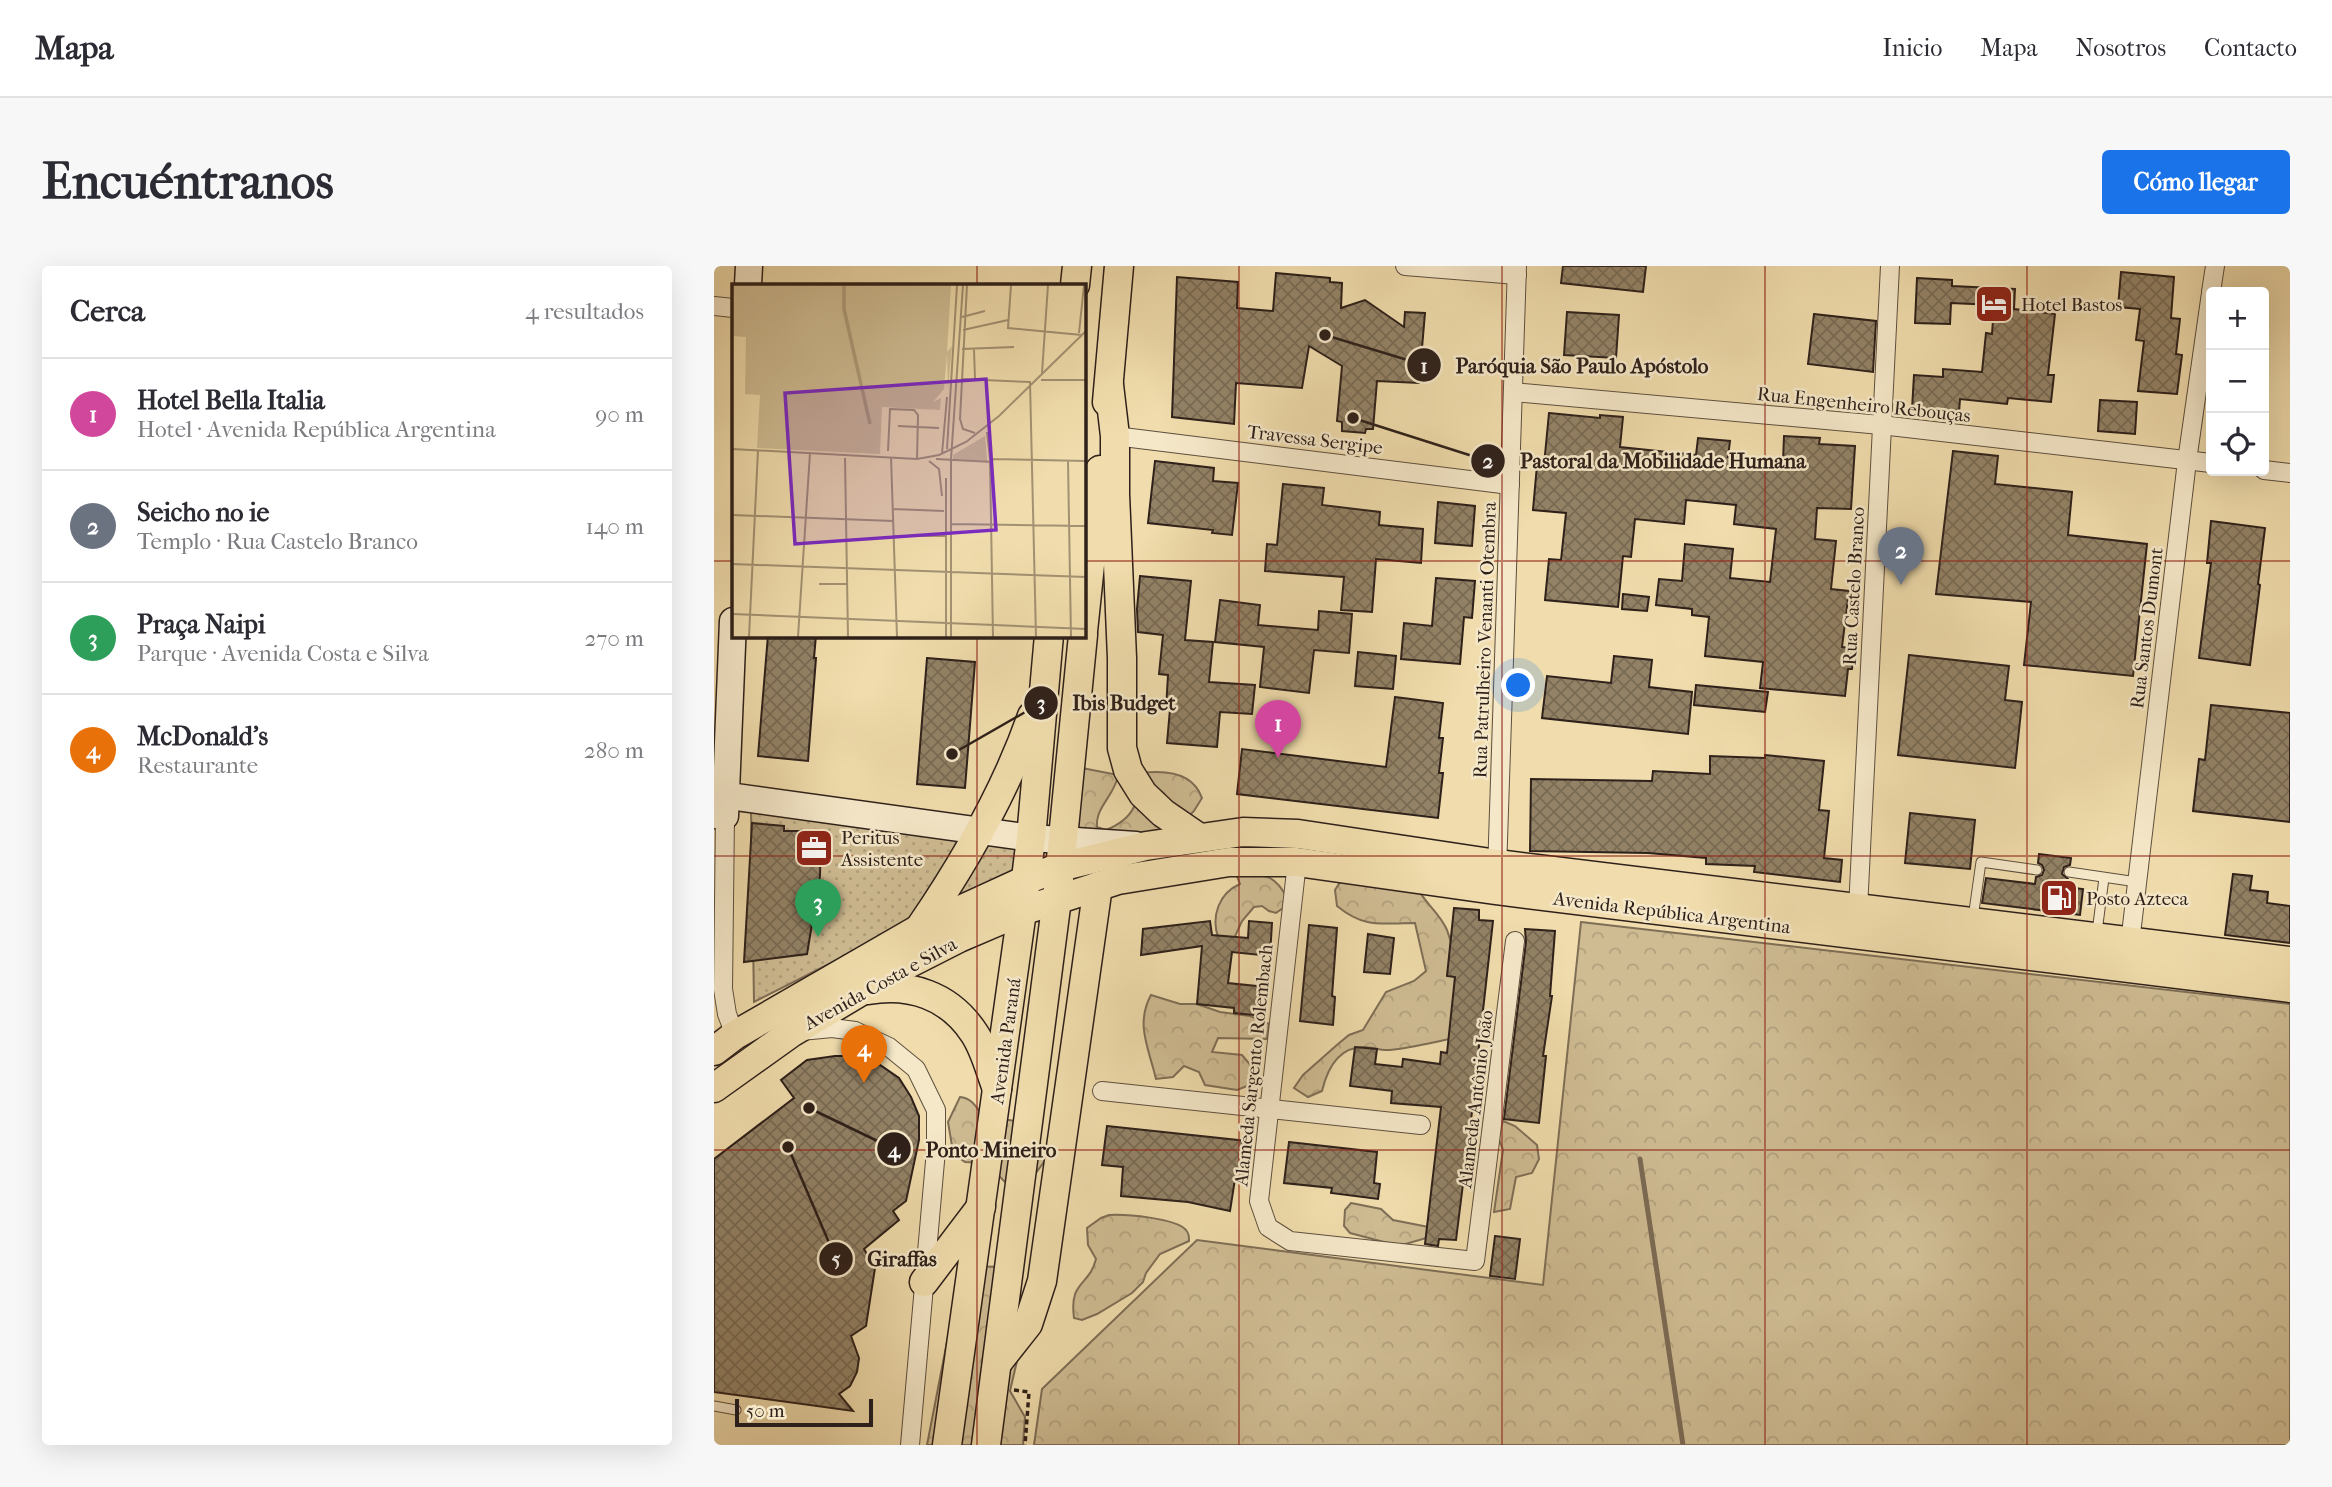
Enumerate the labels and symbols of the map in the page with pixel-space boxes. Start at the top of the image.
hotel icon: Hotel Bastos [1973,283,2015,325]
inset map [732,284,1085,637]
place label: Hotel Bastos [2021,294,2122,316]
callout: Paróquia São Paulo Apóstolo [1407,344,1723,386]
text: 1 [1420,354,1428,378]
text: Paróquia São Paulo Apóstolo [1455,354,1709,378]
street label: Rua Engenheiro Rebouças [1756,383,1972,427]
street label: Travessa Sergipe [1246,421,1384,459]
callout: Pastoral da Mobilidade Humana [1471,440,1820,482]
text: 2 [1483,449,1494,473]
text: Pastoral da Mobilidade Humana [1520,449,1807,473]
street label: Rua Patrulheiro Venanti Otembra [1469,501,1501,779]
street label: Rua Castelo Branco [1839,506,1869,666]
pin: 2 [1878,527,1924,585]
street label: Rua Santos Dumont [2126,546,2168,710]
your location [1501,668,1535,702]
callout: Ibis Budget [1023,682,1190,724]
text: 3 [1037,691,1045,715]
text: Ibis Budget [1072,691,1176,715]
pin: 1 [1255,700,1301,758]
office icon: Peritus Assistente [793,827,835,869]
place label: Peritus Assistente [840,827,923,871]
fuel station icon: Posto Azteca [2038,877,2080,919]
pin: 3 [795,879,841,937]
street label: Avenida República Argentina [1551,887,1792,938]
place label: Posto Azteca [2086,888,2188,910]
street label: Avenida Costa e Silva [799,933,961,1035]
street label: Alameda Sargento Rolembach [1230,943,1278,1188]
street label: Avenida Paraná [986,977,1026,1106]
street label: Alameda Antônio João [1454,1008,1498,1190]
pin: 4 [841,1025,887,1083]
callout: Ponto Mineiro [877,1128,1071,1170]
text: 4 [887,1138,902,1163]
text: Ponto Mineiro [926,1138,1057,1162]
callout: Giraffas [818,1238,951,1280]
text: 5 [831,1247,841,1271]
text: Giraffas [867,1247,937,1271]
scale bar [735,1396,873,1428]

